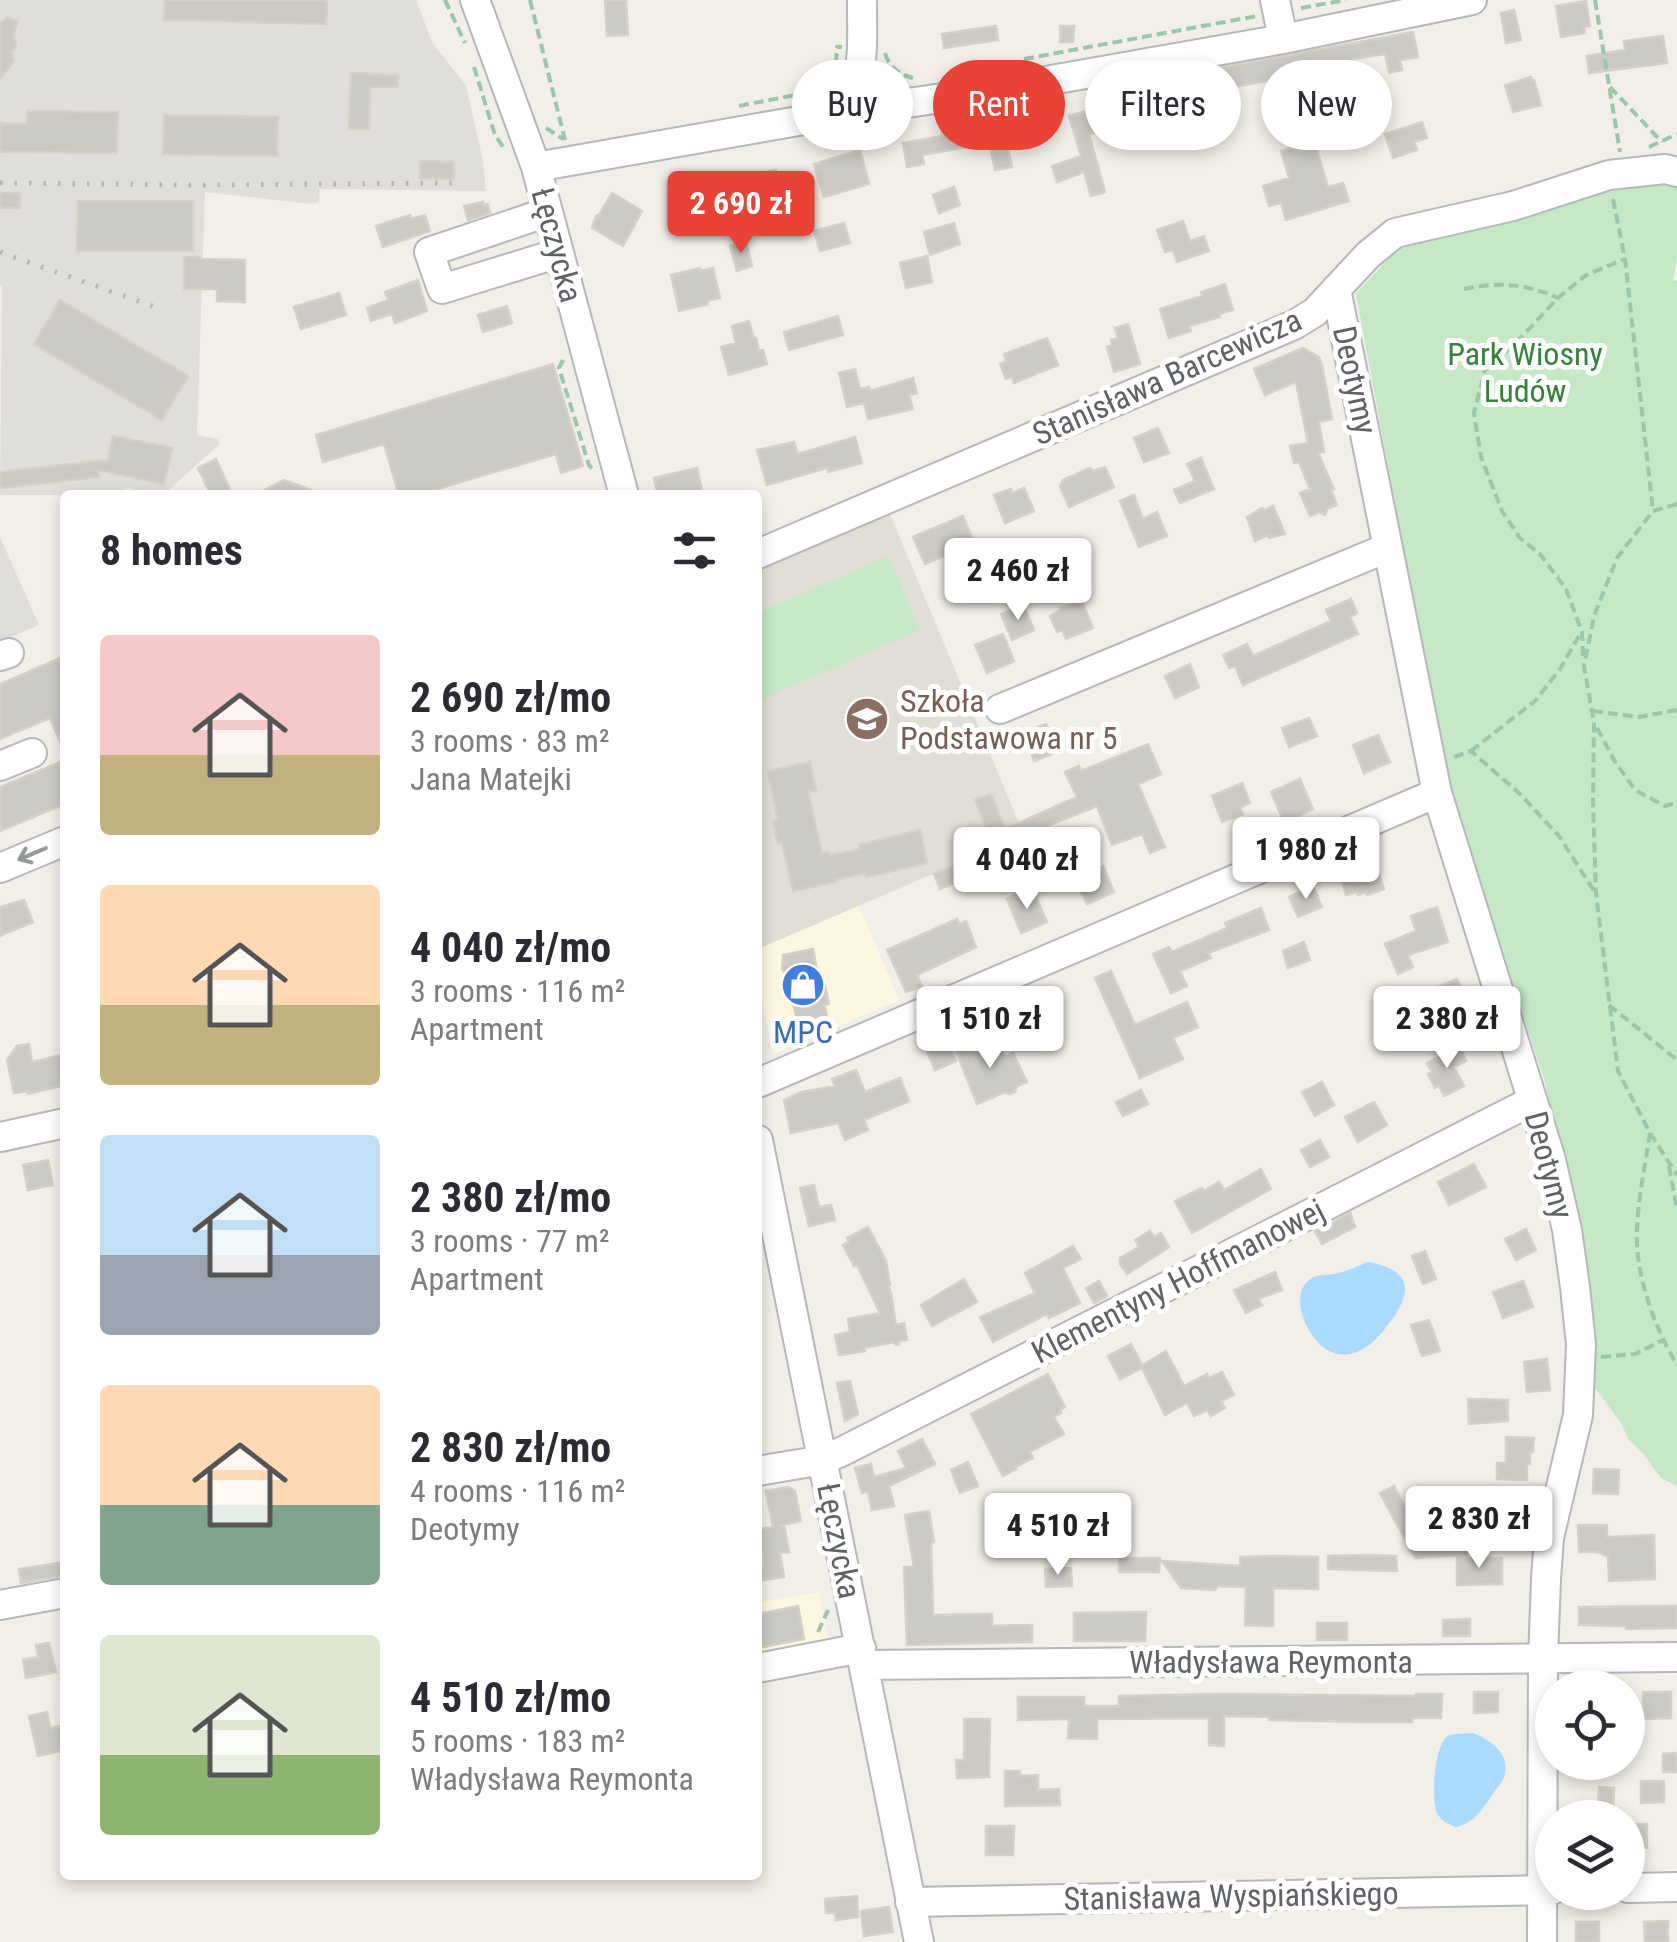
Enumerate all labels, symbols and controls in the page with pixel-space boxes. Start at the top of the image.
chip: Buy [792,60,913,150]
chip: Rent [933,60,1065,150]
chip: Filters [1085,60,1241,150]
chip: New [1261,60,1392,150]
pin: 2 690 zł [638,171,844,256]
street label: Łęczycka [524,184,590,306]
text: 2 690 zł [689,184,793,222]
street label: Stanisława Barcewicza [1027,301,1307,453]
street label: Deotymy [1325,322,1385,438]
park label: Park Wiosny Ludów [1447,335,1603,410]
icon: filters [667,523,722,578]
text: 8 homes [100,526,243,575]
pin: 2 460 zł [915,538,1121,623]
text: 2 460 zł [966,551,1070,589]
text: 2 690 zł/mo [410,673,611,722]
icon: home [180,675,300,795]
place label: Szkoła Podstawowa nr 5 [900,682,1118,757]
school or university icon: Szkoła Podstawowa nr 5 [844,696,890,742]
text: 3 rooms · 83 m² [410,722,609,760]
text: Jana Matejki [410,760,572,798]
pin: 1 980 zł [1203,817,1409,902]
pin: 4 040 zł [924,827,1130,912]
text: 1 980 zł [1254,830,1358,868]
text: 4 040 zł [975,840,1079,878]
one-way arrow [18,847,48,865]
text: 4 040 zł/mo [410,923,611,972]
icon: home [180,925,300,1045]
shop icon: MPC [780,962,826,1008]
text: 3 rooms · 116 m² [410,972,625,1010]
pin: 1 510 zł [887,986,1093,1071]
pin: 2 380 zł [1344,986,1550,1071]
text: 1 510 zł [938,999,1042,1037]
text: 2 380 zł [1395,999,1499,1037]
text: Apartment [410,1010,544,1048]
place label: MPC [773,1013,833,1051]
street label: Deotymy [1516,1107,1582,1223]
text: 2 380 zł/mo [410,1173,611,1222]
icon: home [180,1175,300,1295]
street label: Klementyny Hoffmanowej [1025,1191,1331,1371]
text: 3 rooms · 77 m² [410,1222,609,1260]
text: Apartment [410,1260,544,1298]
text: 2 830 zł/mo [410,1423,611,1472]
icon: home [180,1425,300,1545]
text: 4 rooms · 116 m² [410,1472,625,1510]
street label: Łęczycka [809,1480,869,1602]
pin: 2 830 zł [1376,1486,1582,1571]
pin: 4 510 zł [955,1493,1161,1578]
text: 2 830 zł [1427,1499,1531,1537]
text: 4 510 zł [1006,1506,1110,1544]
text: Deotymy [410,1510,520,1548]
street label: Władysława Reymonta [1129,1643,1413,1681]
map controls [1535,1670,1645,1910]
button: locate [1535,1670,1645,1780]
text: 4 510 zł/mo [410,1673,611,1722]
icon: home [180,1675,300,1795]
text: 5 rooms · 183 m² [410,1722,625,1760]
text: Władysława Reymonta [410,1760,694,1798]
button: layers [1535,1800,1645,1910]
street label: Stanisława Wyspiańskiego [1063,1874,1399,1918]

